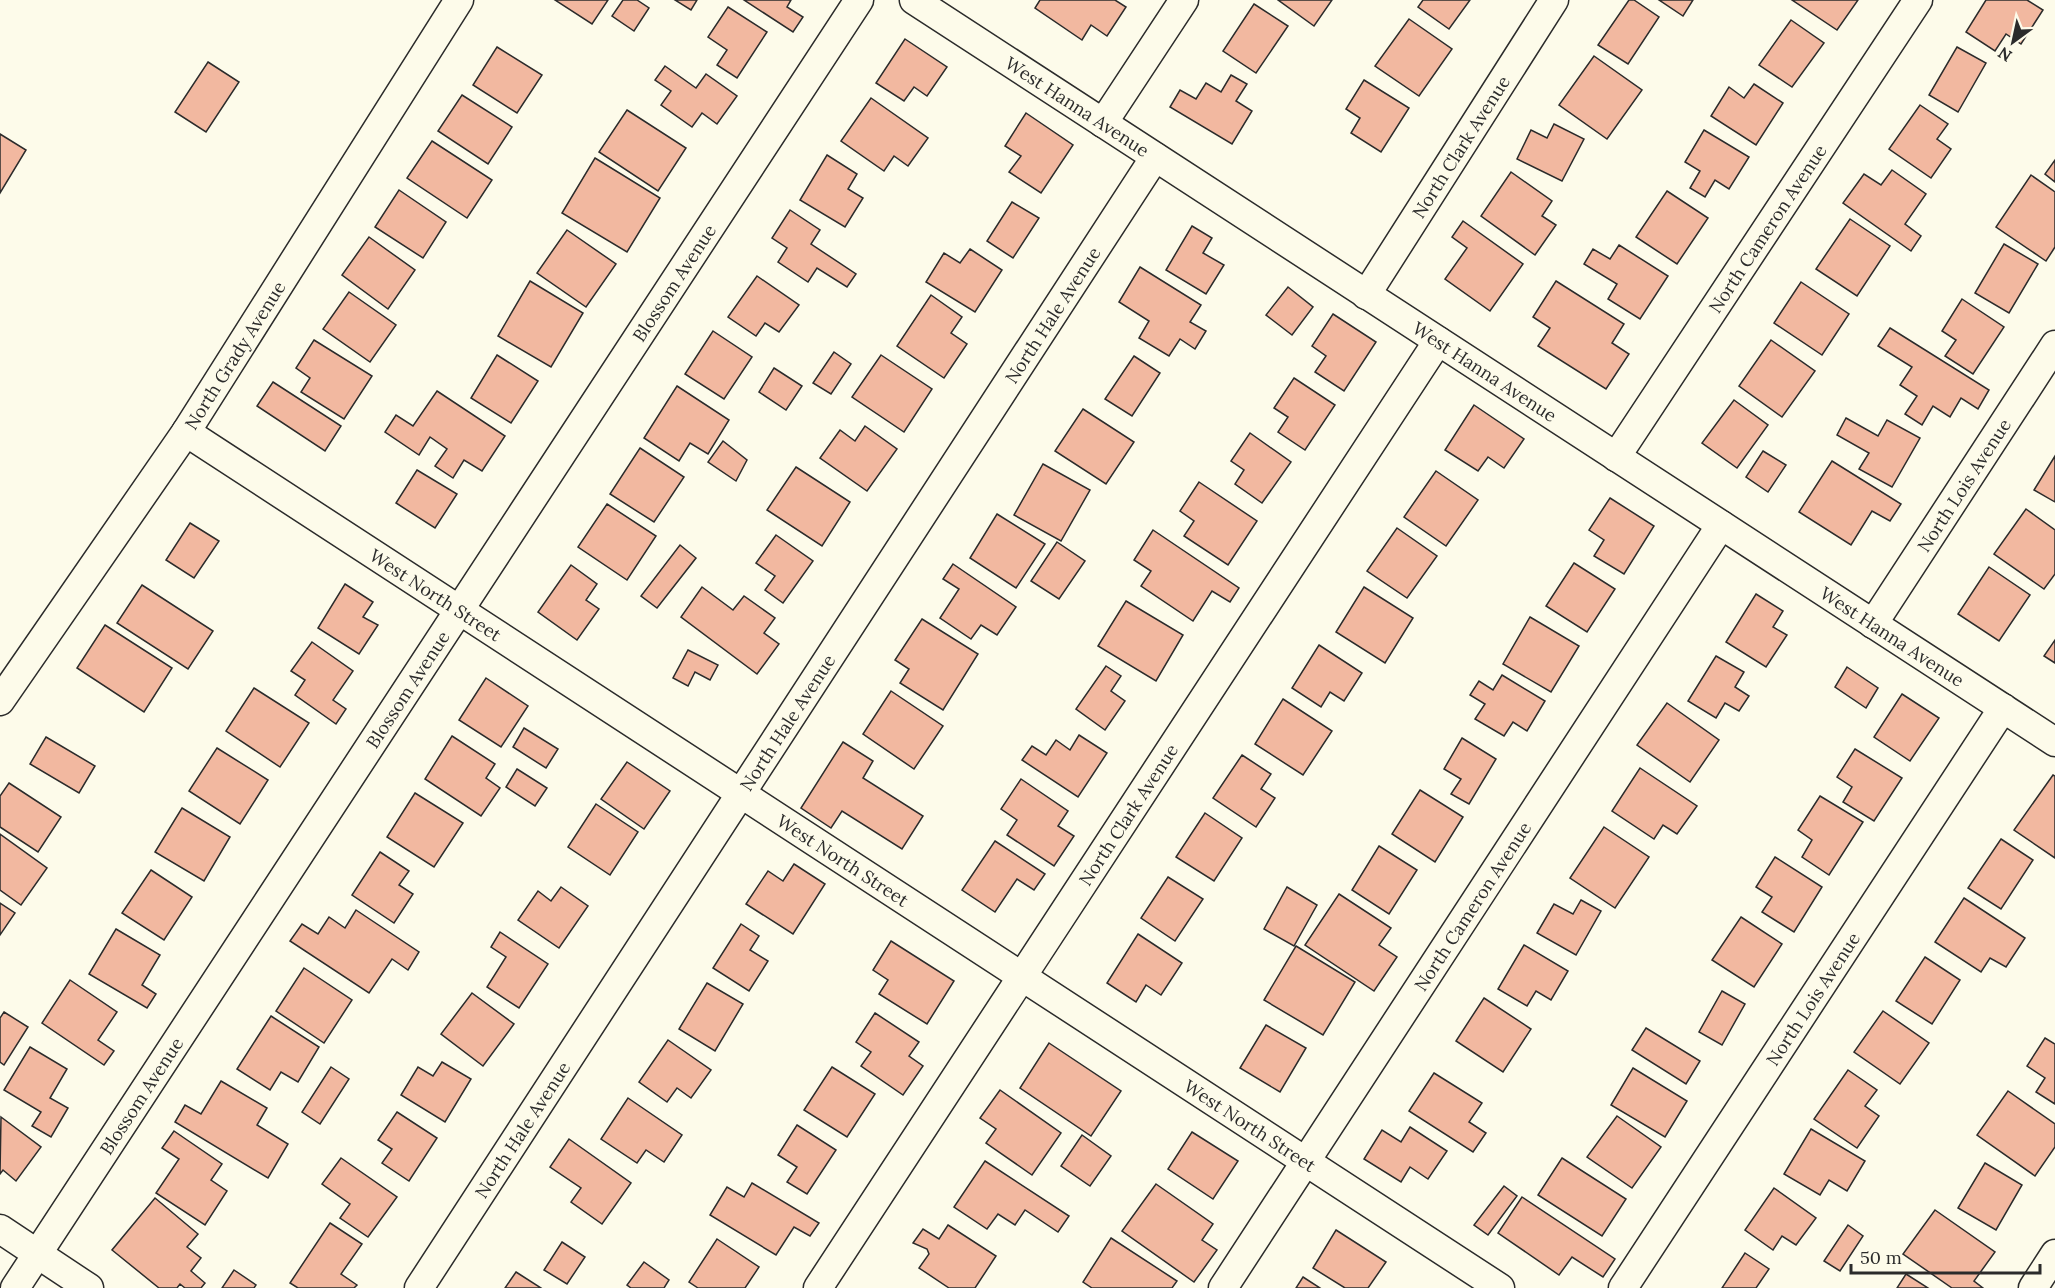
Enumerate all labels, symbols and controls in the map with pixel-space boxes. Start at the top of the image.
north arrow [1983,12,2043,72]
text: N [1994,43,2015,66]
street label: West Hanna Avenue [1001,51,1154,162]
street label: North Clark Avenue [1407,71,1515,222]
street label: North Cameron Avenue [1703,140,1831,317]
street label: Blossom Avenue [627,219,721,346]
street label: North Hale Avenue [999,242,1105,387]
street label: North Grady Avenue [179,276,290,434]
street label: West Hanna Avenue [1409,316,1561,427]
street label: North Lois Avenue [1912,414,2016,556]
street label: West North Street [365,543,506,646]
street label: West Hanna Avenue [1816,581,1969,692]
street label: Blossom Avenue [361,626,454,752]
street label: North Hale Avenue [734,649,840,795]
street label: North Clark Avenue [1073,739,1183,890]
street label: West North Street [773,809,913,911]
street label: North Cameron Avenue [1409,817,1536,995]
street label: North Lois Avenue [1761,927,1865,1070]
street label: Blossom Avenue [94,1032,188,1159]
street label: North Hale Avenue [469,1057,575,1202]
street label: West North Street [1180,1074,1320,1177]
scale bar [1851,1237,2040,1275]
text: 50 m [1860,1246,1902,1269]

